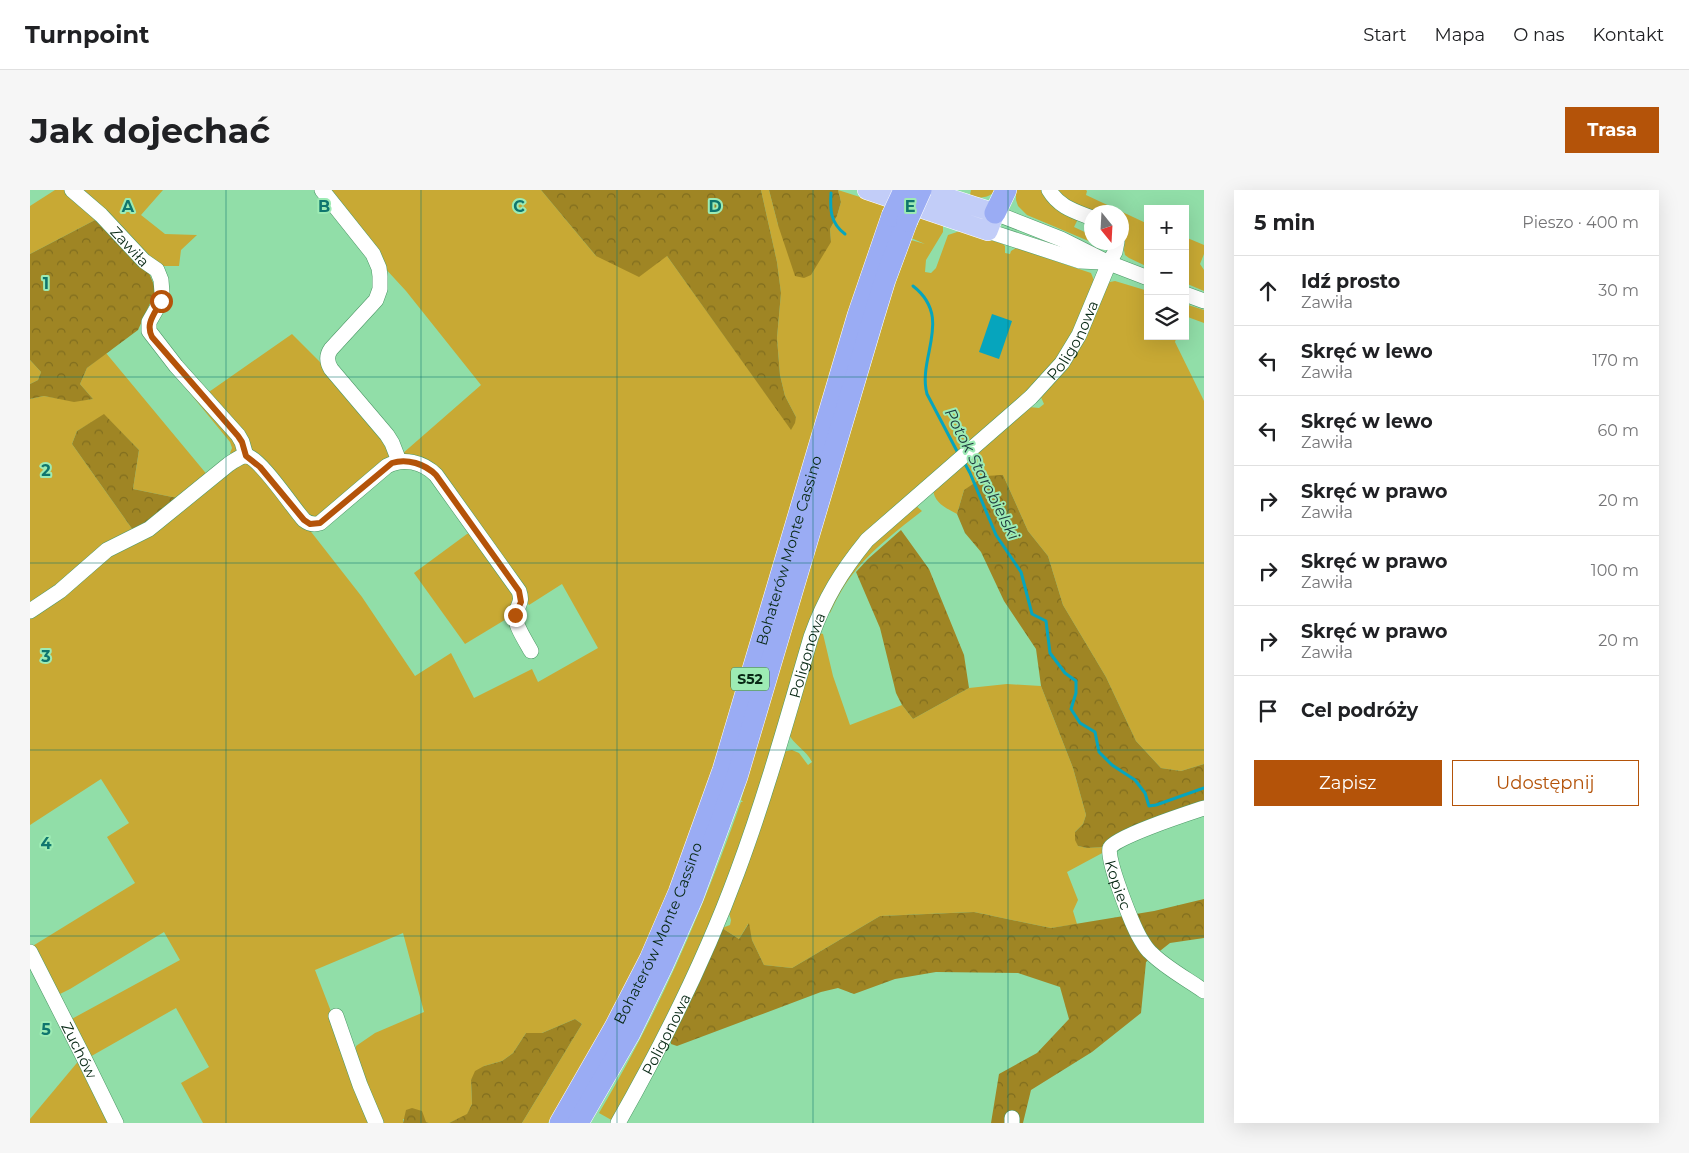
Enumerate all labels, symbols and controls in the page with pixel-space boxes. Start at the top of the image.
text: Turnpoint [25,20,149,49]
text: Start [1363,24,1407,46]
text: Mapa [1435,24,1485,46]
text: O nas [1513,24,1565,46]
text: Kontakt [1593,24,1664,46]
button: Trasa [1565,107,1659,153]
text: Jak dojechać [30,109,270,152]
text: A [121,197,135,216]
text: B [318,197,330,216]
text: C [513,197,525,216]
text: D [708,197,722,216]
text: E [905,197,915,216]
north arrow [1084,205,1129,250]
map controls [1144,205,1189,340]
button: + [1144,205,1189,250]
text: 5 min [1254,210,1315,235]
text: Pieszo · 400 m [1522,213,1639,232]
street label: Zawiła [107,222,154,270]
button: − [1144,250,1189,295]
text: Idź prosto [1301,270,1400,293]
text: 1 [43,274,49,293]
icon: ahead [1254,277,1282,305]
text: 30 m [1598,281,1639,300]
route start [150,290,173,313]
text: Zawiła [1301,293,1353,312]
button: layers [1144,295,1189,340]
street label: Poligonowa [1042,297,1102,384]
text: Skręć w lewo [1301,340,1433,363]
icon: left [1254,347,1282,375]
text: 170 m [1592,351,1639,370]
text: Zawiła [1301,363,1353,382]
water label: Potok Starobielski [941,405,1024,544]
text: Skręć w lewo [1301,410,1433,433]
icon: left [1254,417,1282,445]
text: 60 m [1597,421,1639,440]
text: Zawiła [1301,433,1353,452]
street label: Bohaterów Monte Cassino [751,453,825,647]
text: 2 [41,461,51,480]
text: Skręć w prawo [1301,480,1447,503]
icon: right [1254,487,1282,515]
text: 20 m [1598,491,1639,510]
text: Zawiła [1301,503,1353,522]
text: Skręć w prawo [1301,550,1447,573]
icon: right [1254,557,1282,585]
text: 100 m [1591,561,1639,580]
text: Zawiła [1301,573,1353,592]
route end [504,604,527,627]
street label: Poligonowa [784,609,829,700]
text: Skręć w prawo [1301,620,1447,643]
icon: right [1254,627,1282,655]
text: 20 m [1598,631,1639,650]
text: Zawiła [1301,643,1353,662]
text: 3 [40,647,51,666]
road number: S52 [731,668,769,690]
icon: arrive [1254,697,1282,725]
text: Cel podróży [1301,699,1418,722]
button: Zapisz [1254,760,1442,806]
button: Udostępnij [1452,760,1639,806]
text: 4 [40,834,52,853]
street label: Bohaterów Monte Cassino [609,839,706,1027]
street label: Kopiec [1101,858,1136,912]
street label: Poligonowa [637,990,694,1078]
street label: Zuchów [58,1019,102,1082]
text: 5 [41,1020,51,1039]

